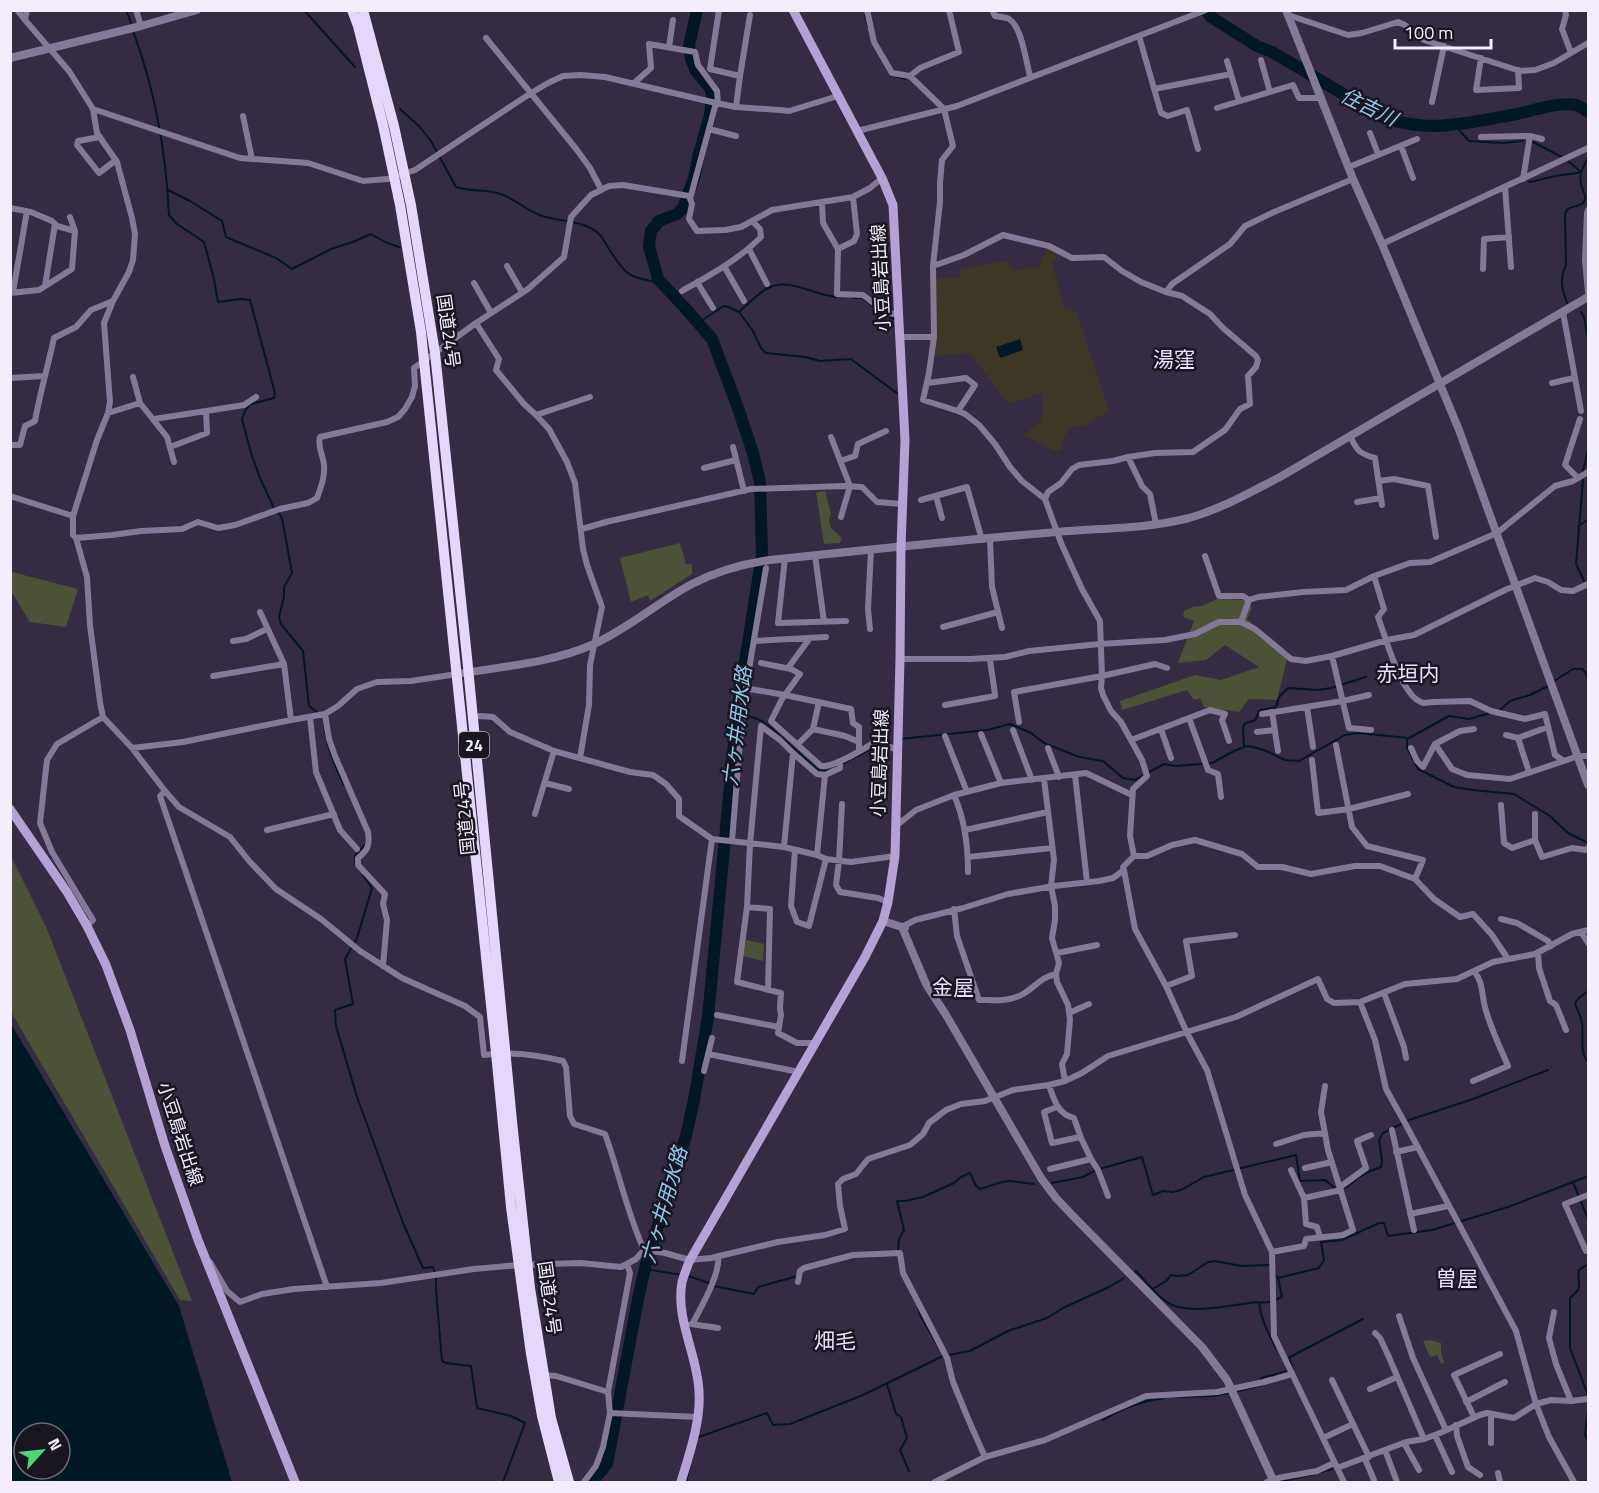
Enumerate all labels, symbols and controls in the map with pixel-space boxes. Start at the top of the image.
scale bar [1395,12,1491,50]
text: 100 m [1404,19,1453,46]
water label: 住吉川 [1335,79,1405,135]
street label: 小豆島岩出線 [864,223,897,333]
street label: 国道24号 [430,292,467,370]
district label: 湯窪 [1153,343,1195,375]
district label: 赤垣内 [1377,657,1440,689]
water label: 六ヶ井用水路 [714,663,759,787]
street label: 小豆島岩出線 [864,709,895,817]
road number: 24 [459,732,489,758]
street label: 国道24号 [447,780,482,856]
district label: 金屋 [932,971,974,1003]
street label: 小豆島岩出線 [151,1078,210,1189]
water label: 六ヶ井用水路 [632,1141,696,1267]
street label: 国道24号 [531,1259,568,1337]
district label: 曽屋 [1436,1262,1478,1294]
district label: 畑毛 [814,1324,856,1356]
north arrow [12,1421,72,1481]
text: N [42,1434,69,1455]

